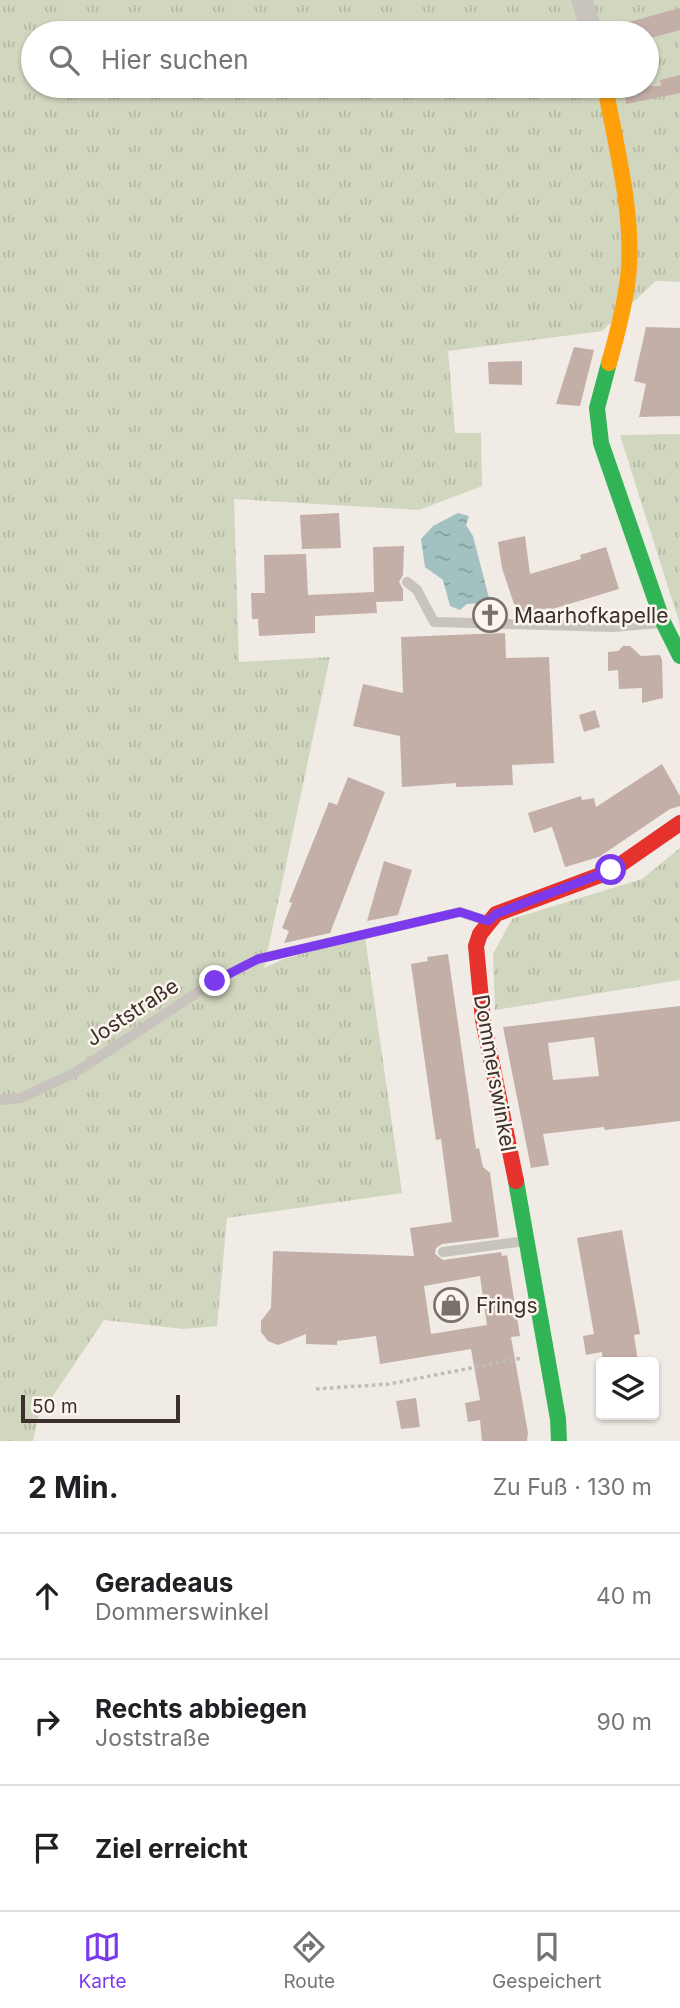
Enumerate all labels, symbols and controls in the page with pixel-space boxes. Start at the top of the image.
search box [21,21,659,98]
icon: search [45,41,83,79]
text: Hier suchen [101,44,249,75]
church icon: Maarhofkapelle [471,596,509,634]
place label: Maarhofkapelle [514,603,668,628]
route start [595,854,626,885]
route end [199,965,230,996]
street label: Joststraße [81,973,183,1051]
street label: Dommerswinkel [469,993,521,1153]
shop icon: Frings [432,1286,470,1324]
place label: Frings [476,1293,537,1318]
map controls [596,1357,659,1420]
button: layers [596,1357,659,1420]
scale bar [21,1392,180,1424]
text: 50 m [32,1395,78,1418]
text: 2 Min. [28,1469,119,1505]
text: Zu Fuß · 130 m [493,1473,652,1501]
text: Geradeaus [95,1567,233,1598]
icon: ahead [28,1577,66,1615]
text: 40 m [596,1582,652,1610]
text: Dommerswinkel [95,1598,269,1626]
text: Rechts abbiegen [95,1693,307,1724]
icon: right [28,1703,66,1741]
text: 90 m [597,1708,652,1736]
text: Joststraße [95,1724,210,1752]
icon: arrive [28,1829,66,1867]
text: Ziel erreicht [95,1833,248,1864]
tab: Karte [78,1928,126,1993]
tab: Route [283,1928,335,1993]
tab: Gespeichert [492,1928,602,1993]

